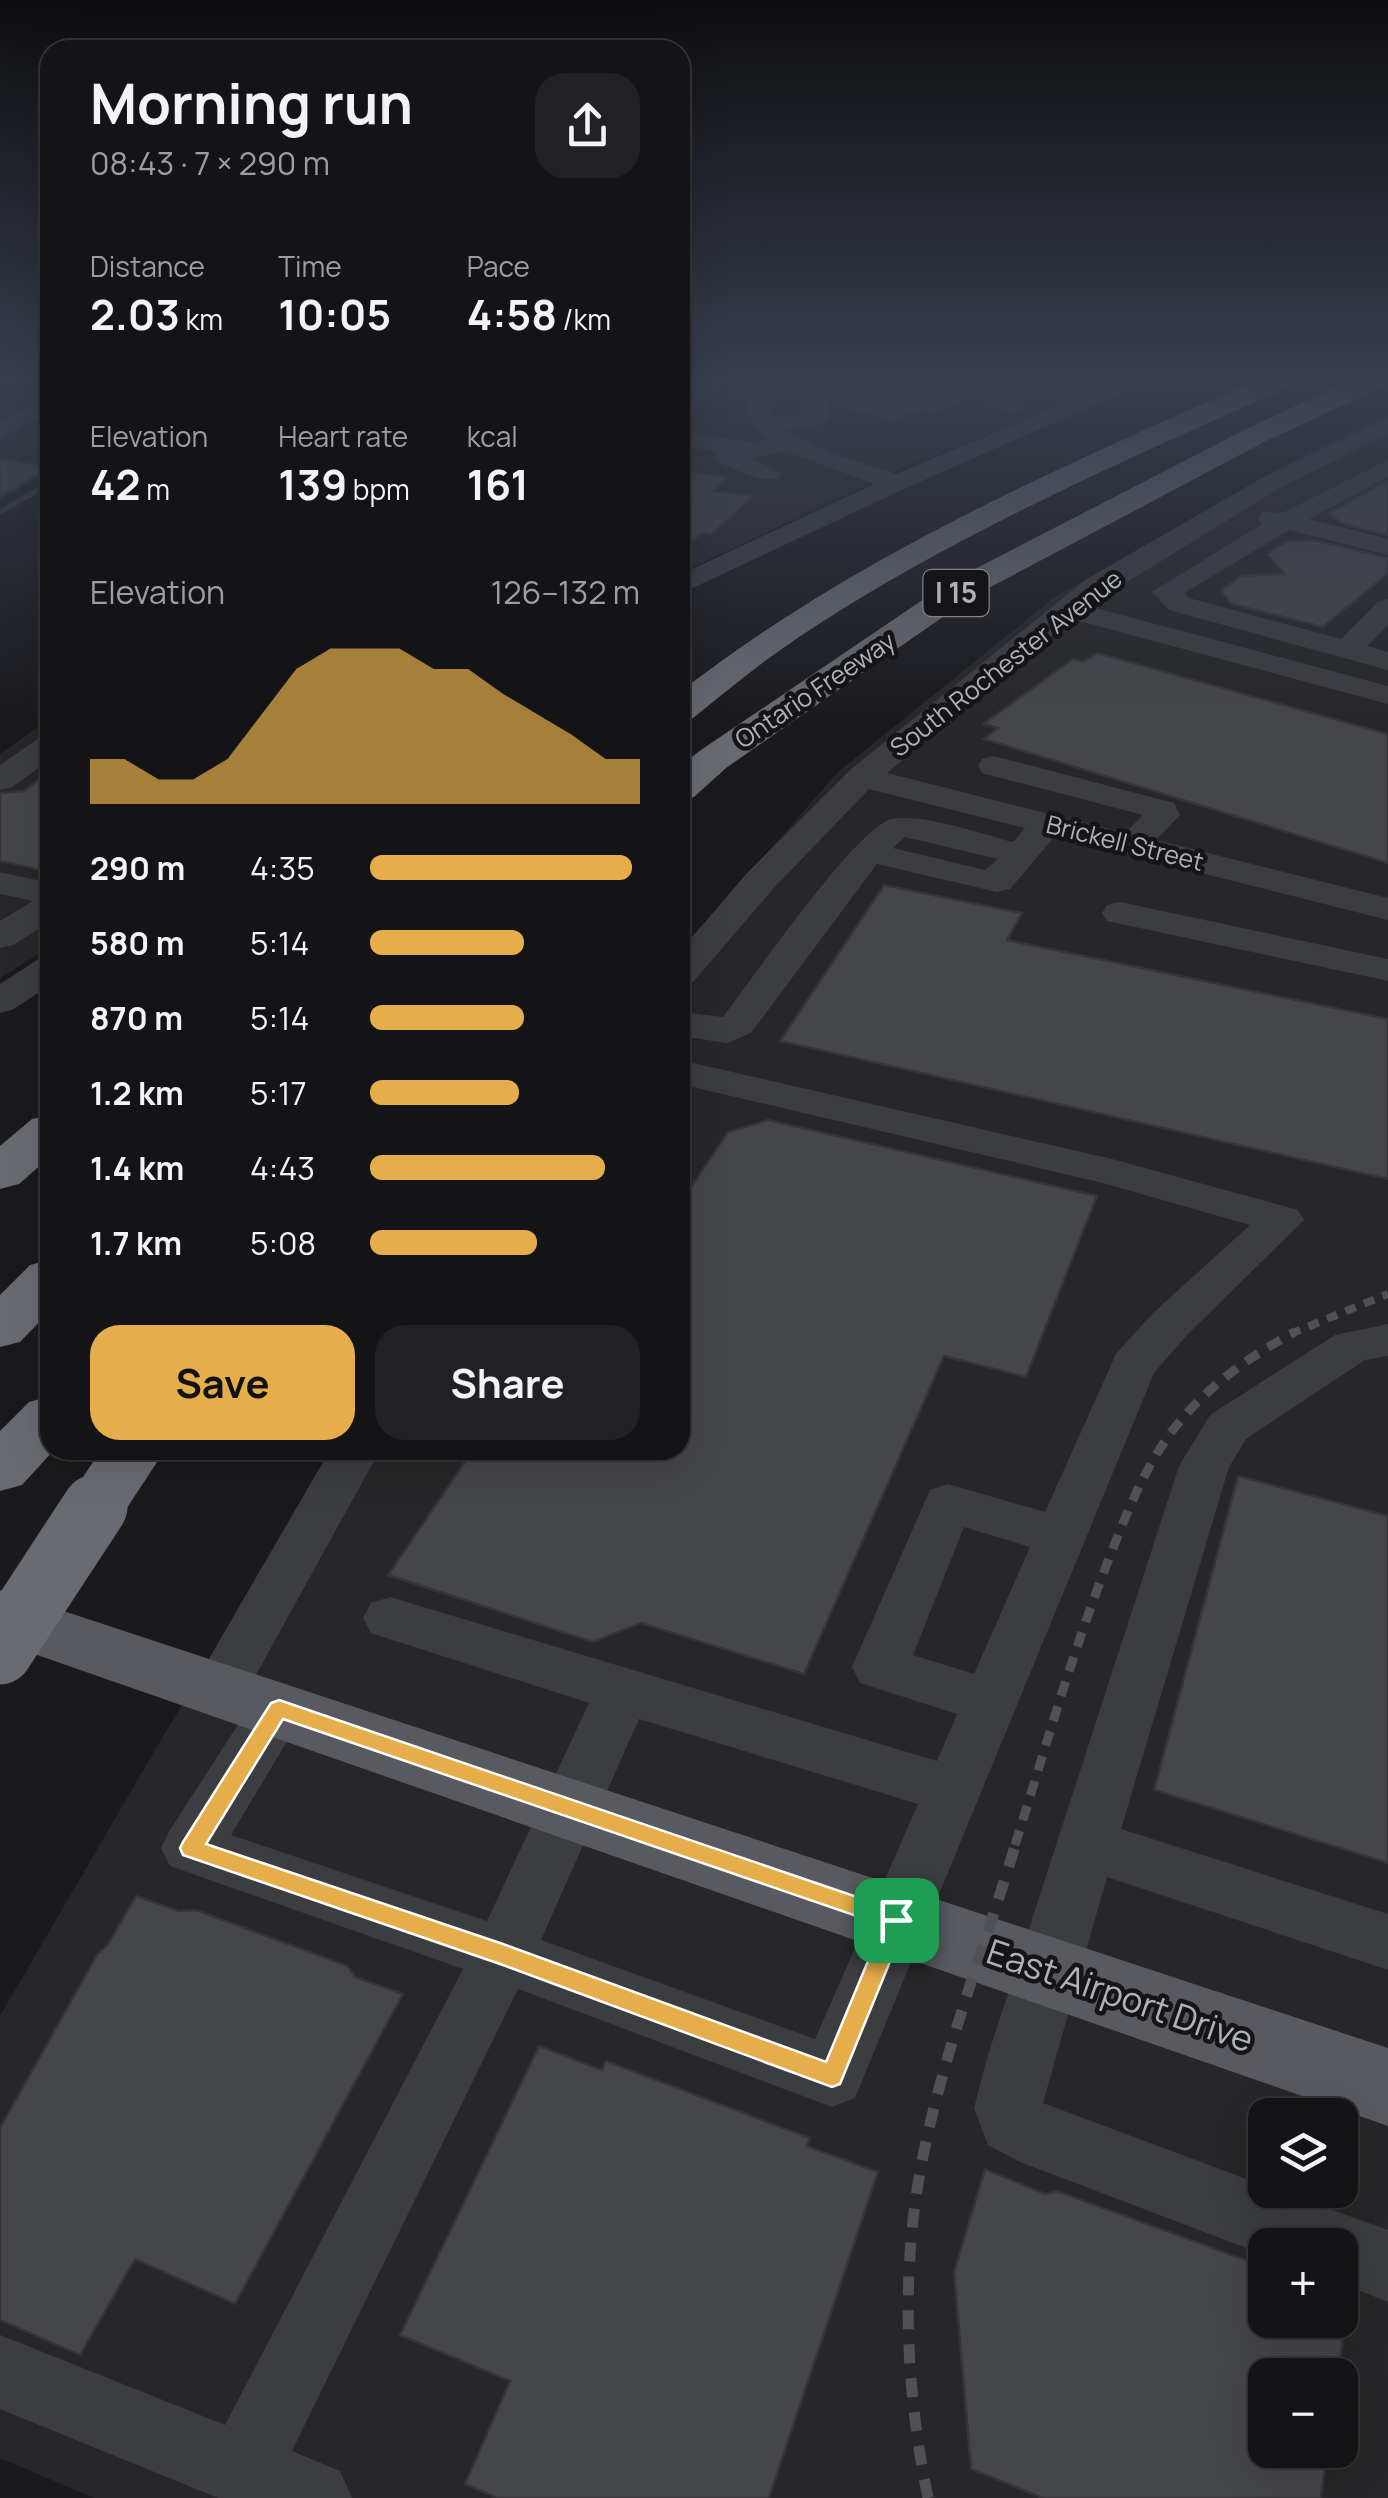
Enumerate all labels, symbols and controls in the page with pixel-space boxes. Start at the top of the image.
text: Morning run [90,65,413,141]
button: share [535,73,640,178]
text: 08:43 · 7 × 290 m [90,141,330,185]
text: Distance [90,247,205,285]
text: Time [278,247,342,285]
text: Pace [467,247,530,285]
text: 2.03 [90,285,180,343]
text: 10:05 [278,285,391,343]
text: 4:58 [467,285,557,343]
text: km [180,300,223,338]
text: /km [557,300,611,338]
text: Elevation [90,417,208,455]
text: Heart rate [278,417,408,455]
text: kcal [467,417,518,455]
text: 42 [90,455,141,513]
text: 139 [278,455,347,513]
text: 161 [467,455,529,513]
text: m [141,470,170,508]
text: bpm [347,470,410,508]
street label: South Rochester Avenue [882,561,1129,764]
text: Elevation [90,570,225,614]
text: 126–132 m [491,570,640,614]
road number: I 15 [924,570,988,616]
street label: Ontario Freeway [728,623,902,756]
street label: Brickell Street [1043,806,1207,879]
text: 290 m [90,846,185,890]
text: 4:35 [250,846,315,890]
text: 580 m [90,921,185,965]
text: 5:14 [250,921,309,965]
text: 870 m [90,996,183,1040]
text: 5:14 [250,996,309,1040]
text: 1.2 km [90,1071,184,1115]
text: 5:17 [250,1071,307,1115]
text: 1.4 km [90,1146,184,1190]
text: 4:43 [250,1146,315,1190]
text: 1.7 km [90,1221,182,1265]
text: 5:08 [250,1221,316,1265]
button: Save [90,1325,355,1440]
button: Share [375,1325,640,1440]
pin [854,1878,939,1963]
icon: arrive [869,1893,924,1948]
street label: East Airport Drive [981,1927,1260,2063]
map controls [1248,2098,1358,2468]
button: layers [1248,2098,1358,2208]
button: + [1248,2228,1358,2338]
button: − [1248,2358,1358,2468]

